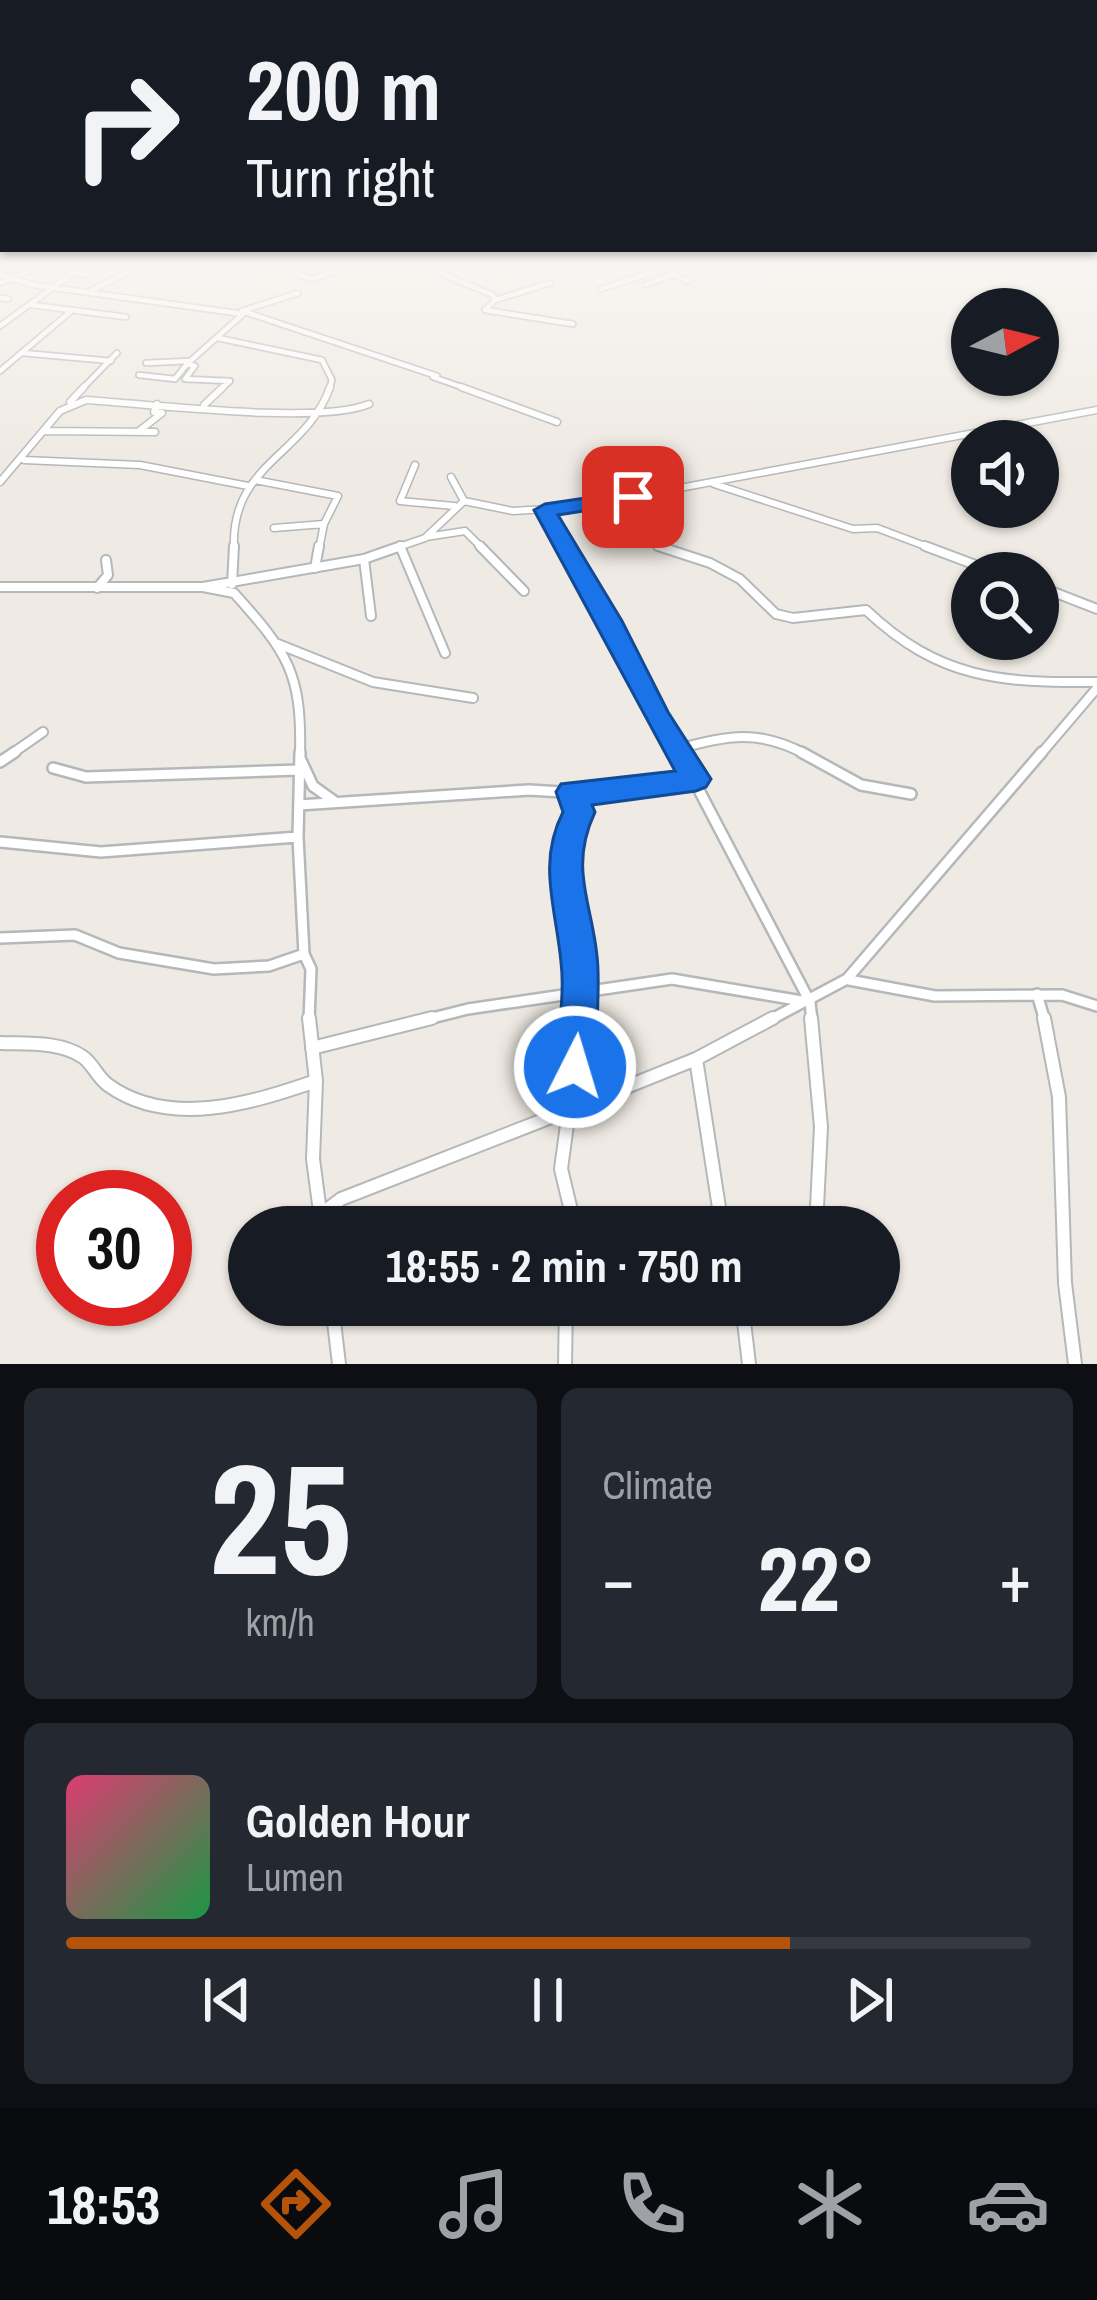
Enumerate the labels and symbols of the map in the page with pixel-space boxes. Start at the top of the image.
north arrow [951,288,1059,396]
pin [582,446,684,548]
position arrow [512,1004,638,1130]
speed limit sign: 30 [36,1170,192,1326]

